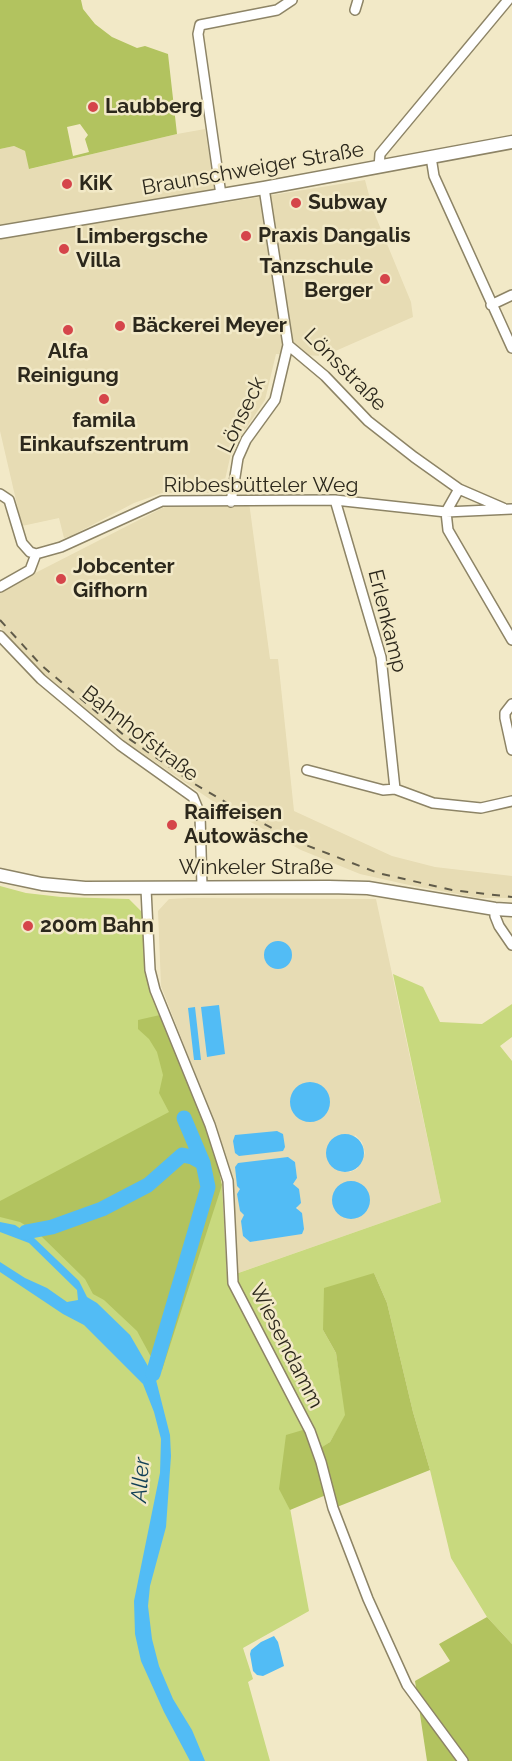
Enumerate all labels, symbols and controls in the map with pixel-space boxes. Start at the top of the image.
place label: Laubberg [105,94,203,120]
marker: Laubberg [86,100,100,114]
street label: Braunschweiger Straße [140,137,366,201]
place label: KiK [79,171,112,197]
marker: KiK [60,177,74,191]
place label: Subway [308,190,387,216]
marker: Subway [289,196,303,210]
place label: Praxis Dangalis [258,223,411,249]
place label: Limbergsche Villa [76,224,208,274]
marker: Praxis Dangalis [239,229,253,243]
marker: Limbergsche Villa [57,242,71,256]
place label: Tanzschule Berger [260,254,373,304]
marker: Tanzschule Berger [378,272,392,286]
place label: Bäckerei Meyer [132,313,287,339]
marker: Bäckerei Meyer [113,319,127,333]
marker: Alfa Reinigung [61,323,75,337]
street label: Lönsstraße [298,323,392,417]
place label: Alfa Reinigung [17,339,119,389]
street label: Lönseck [213,373,271,457]
marker: famila Einkaufszentrum [97,392,111,406]
place label: famila Einkaufszentrum [19,408,189,458]
street label: Ribbesbütteler Weg [164,473,358,499]
place label: Jobcenter Gifhorn [73,554,175,604]
street label: Erlenkamp [362,567,412,675]
marker: Jobcenter Gifhorn [54,572,68,586]
street label: Bahnhofstraße [77,681,203,787]
place label: Raiffeisen Autowäsche [184,800,308,850]
marker: Raiffeisen Autowäsche [165,818,179,832]
street label: Winkeler Straße [179,855,333,881]
place label: 200m Bahn [40,913,154,939]
marker: 200m Bahn [21,919,35,933]
street label: Wiesendamm [244,1279,328,1413]
water label: Aller [126,1457,156,1503]

